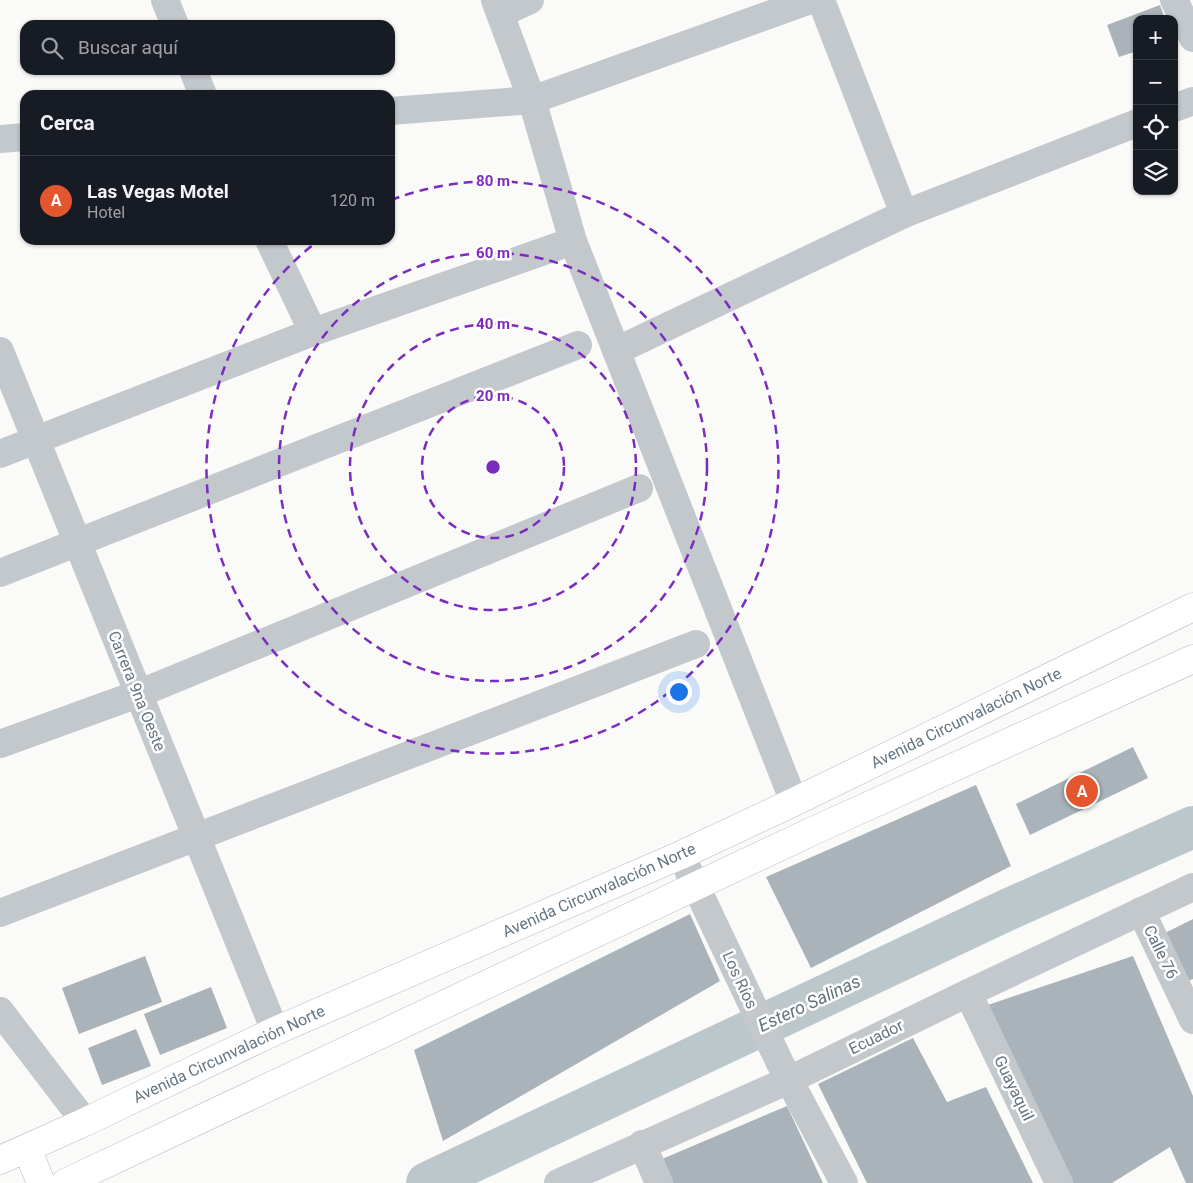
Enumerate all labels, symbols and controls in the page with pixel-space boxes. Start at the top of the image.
map controls [1133,15,1178,195]
button: + [1133,15,1178,60]
search box [20,20,395,75]
icon: search [38,34,66,62]
text: Buscar aquí [78,36,178,59]
button: − [1133,60,1178,105]
button: locate [1133,105,1178,150]
text: Cerca [40,111,95,135]
button: layers [1133,150,1178,195]
text: 80 m [476,172,510,190]
text: Las Vegas Motel [87,180,229,203]
text: A [51,191,61,210]
text: 120 m [330,191,375,210]
text: Hotel [87,203,125,222]
text: 60 m [476,244,510,262]
text: 40 m [476,315,510,333]
text: 20 m [476,387,510,405]
centre of rings [484,458,502,476]
street label: Carrera 9na Oeste [104,628,170,754]
street label: Avenida Circunvalación Norte [868,664,1064,772]
your location [666,679,692,705]
pin: A [1066,772,1098,810]
street label: Avenida Circunvalación Norte [499,839,699,941]
street label: Calle 76 [1140,922,1182,982]
street label: Los Ríos [718,948,762,1012]
water label: Estero Salinas [754,970,864,1036]
street label: Avenida Circunvalación Norte [130,1001,328,1107]
street label: Ecuador [846,1015,907,1058]
street label: Guayaquil [990,1052,1038,1124]

